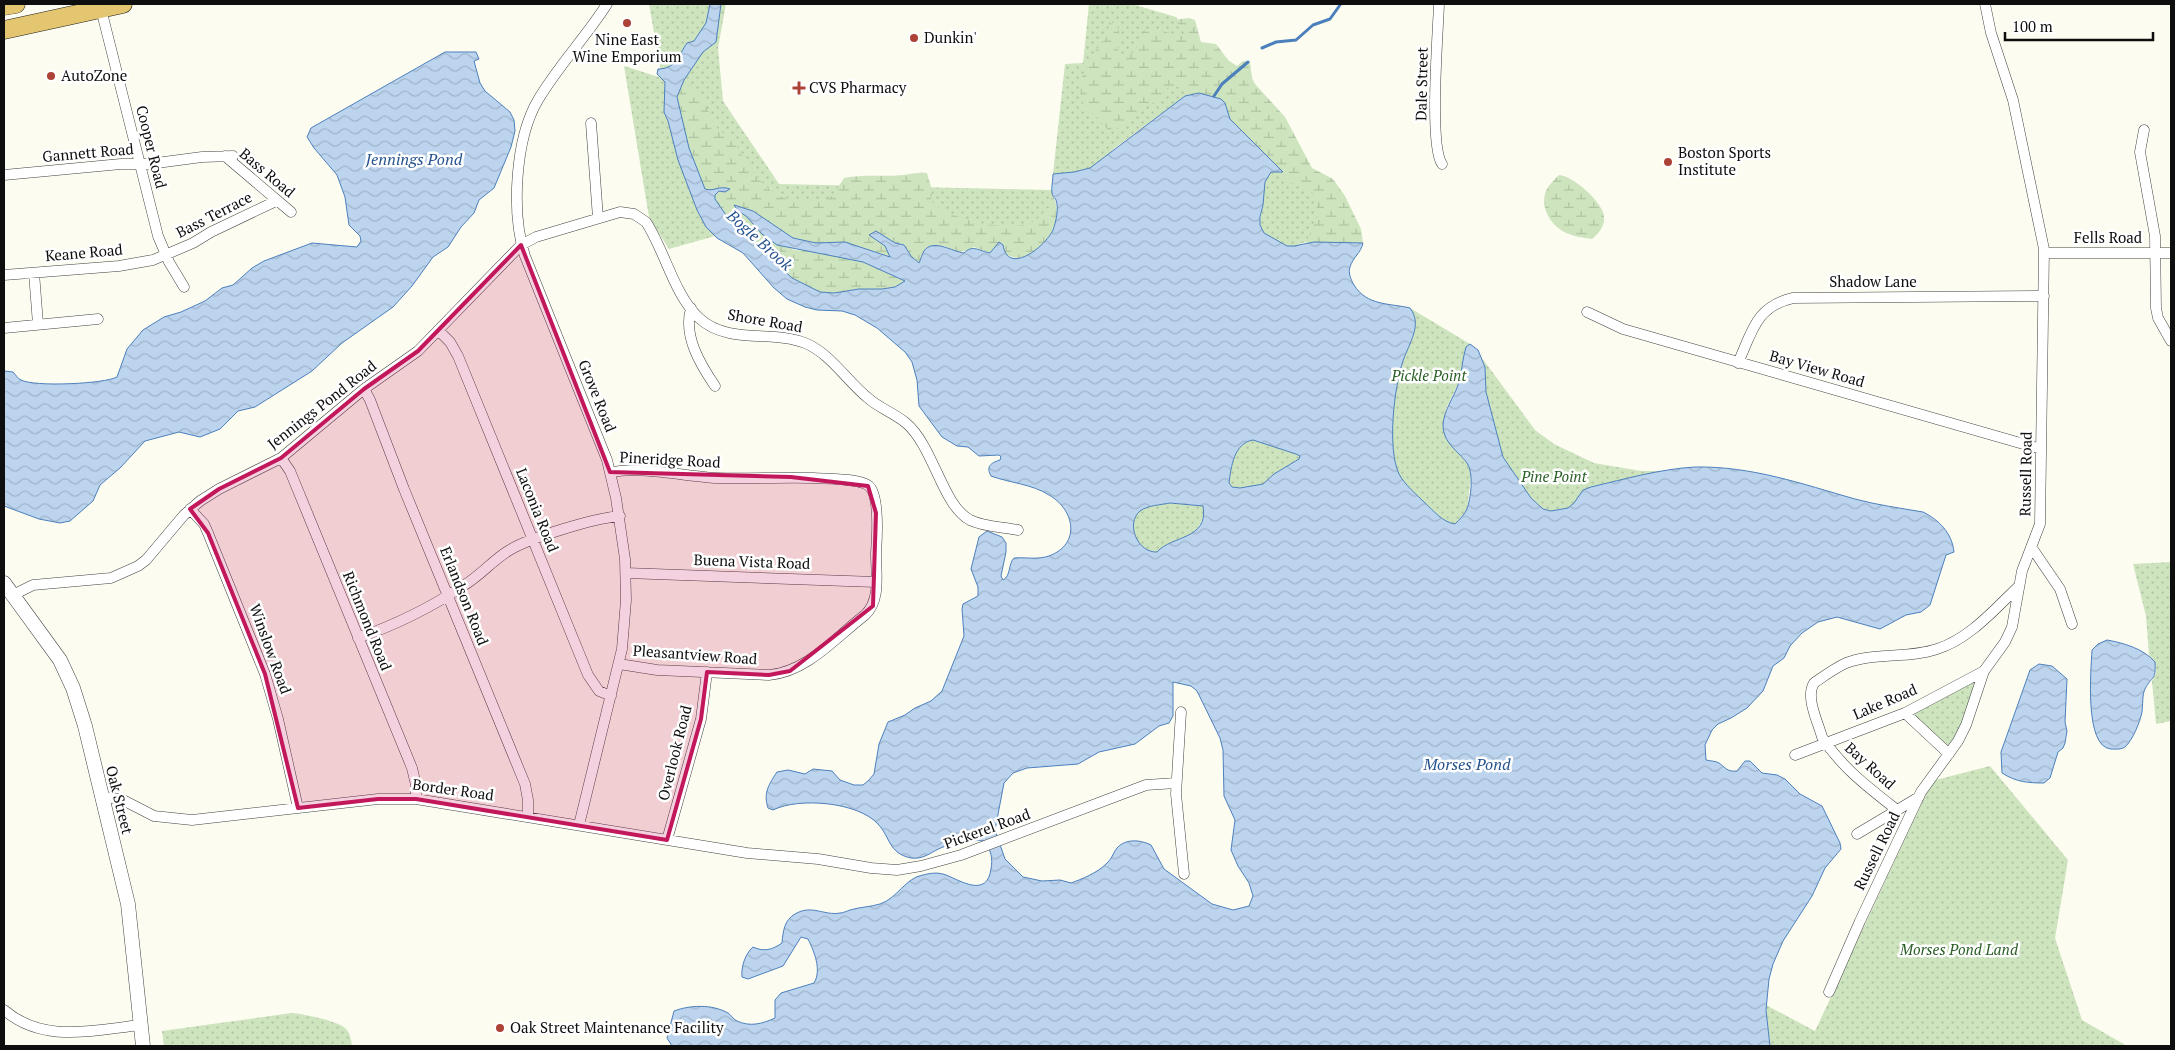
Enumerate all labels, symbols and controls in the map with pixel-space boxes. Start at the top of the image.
scale bar [2005,10,2152,42]
text: 100 m [2012,16,2053,36]
marker: Nine East Wine Emporium [621,17,633,29]
place label: Dunkin' [924,27,977,47]
place label: Nine East Wine Emporium [573,29,682,66]
marker: Dunkin' [908,32,920,44]
street label: Dale Street [1410,46,1432,121]
place label: AutoZone [61,65,127,85]
marker: AutoZone [45,70,57,82]
place label: CVS Pharmacy [809,77,907,97]
marker: CVS Pharmacy [793,82,805,94]
street label: Cooper Road [132,103,172,190]
street label: Gannett Road [41,138,134,166]
place label: Boston Sports Institute [1678,142,1771,179]
street label: Bass Road [236,143,300,201]
water label: Jennings Pond [365,148,463,170]
marker: Boston Sports Institute [1662,156,1674,168]
street label: Bass Terrace [172,186,255,242]
water label: Bogle Brook [722,204,798,275]
street label: Fells Road [2074,227,2142,247]
street label: Keane Road [44,239,123,265]
street label: Shadow Lane [1829,271,1917,291]
street label: Shore Road [726,304,804,336]
street label: Bay View Road [1767,345,1867,391]
street label: Jennings Pond Road [263,355,380,453]
street label: Grove Road [574,357,621,435]
park label: Pickle Point [1391,365,1467,385]
street label: Russell Road [2014,431,2036,517]
street label: Pineridge Road [619,446,721,472]
street label: Laconia Road [512,465,564,555]
park label: Pine Point [1520,466,1588,486]
street label: Erlandson Road [436,543,494,648]
street label: Buena Vista Road [693,549,811,573]
street label: Richmond Road [339,568,397,673]
street label: Winslow Road [245,601,297,697]
street label: Pleasantview Road [632,640,758,668]
street label: Lake Road [1849,679,1920,724]
street label: Overlook Road [653,703,696,803]
street label: Bay Road [1841,737,1900,793]
water label: Morses Pond [1422,753,1511,775]
street label: Oak Street [102,763,138,837]
street label: Border Road [411,773,495,805]
street label: Pickerel Road [941,803,1033,853]
street label: Russell Road [1849,808,1904,893]
park label: Morses Pond Land [1899,939,2019,959]
place label: Oak Street Maintenance Facility [510,1017,724,1037]
marker: Oak Street Maintenance Facility [494,1022,506,1034]

